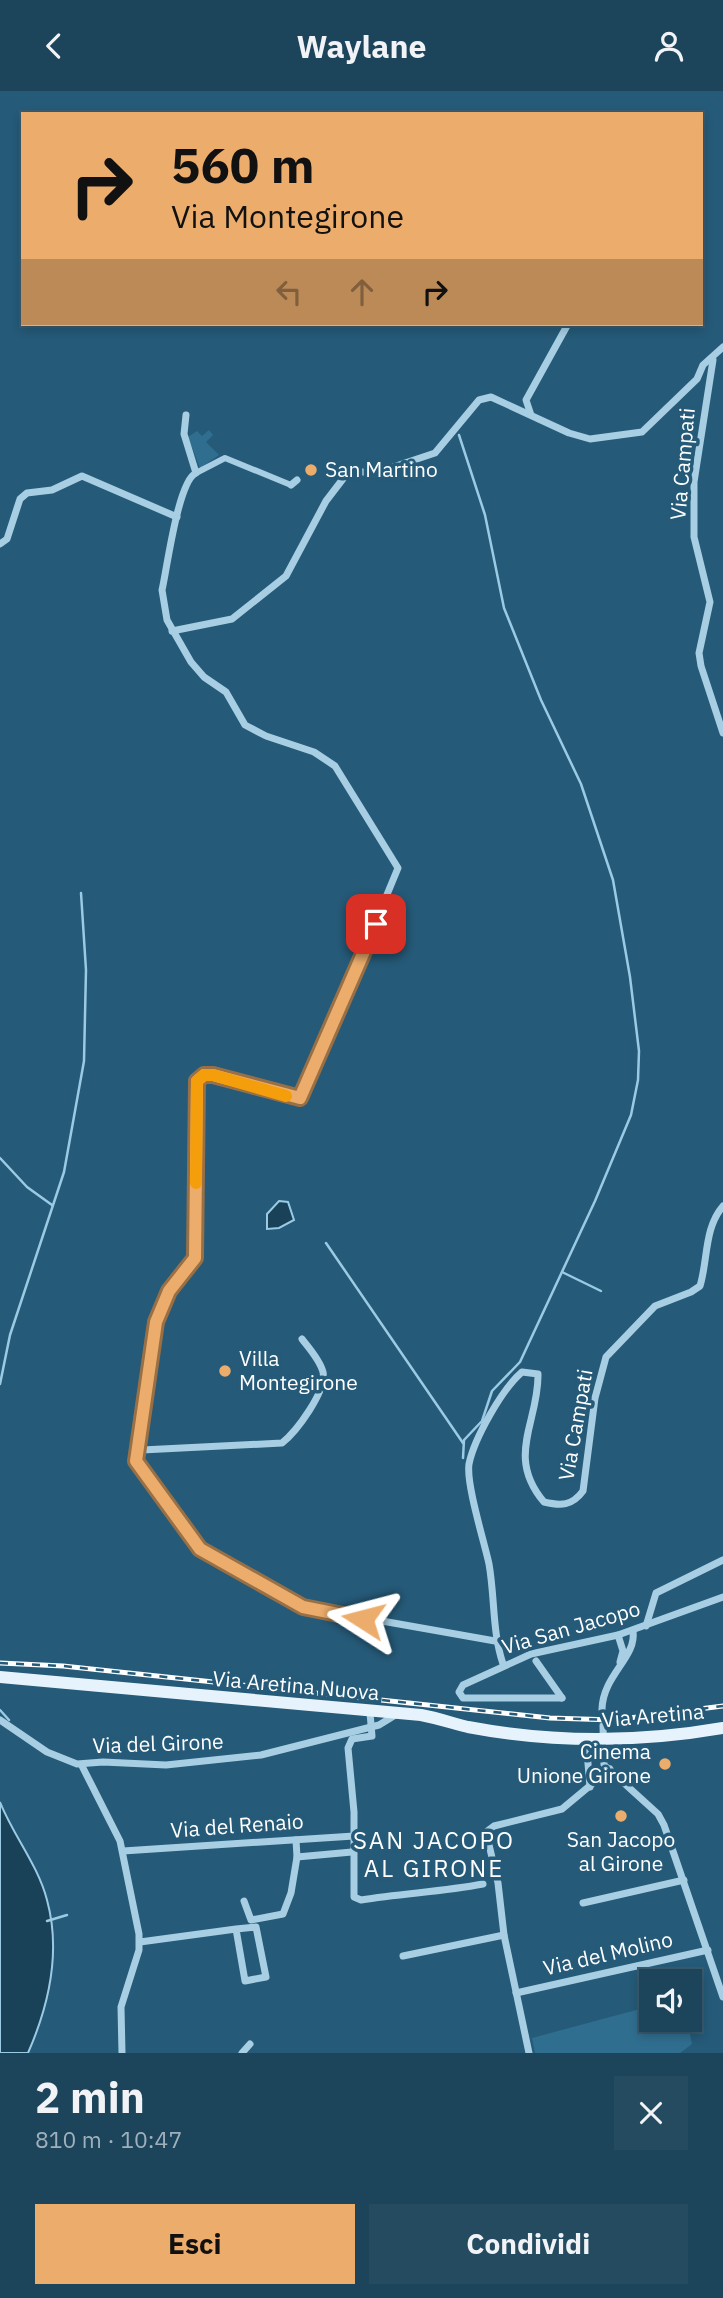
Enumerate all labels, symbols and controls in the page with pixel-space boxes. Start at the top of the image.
text: Waylane [296,25,427,67]
icon: back [35,27,73,65]
icon: person [650,27,688,65]
text: 560 m [171,133,315,196]
icon: right [56,140,147,231]
text: Via Montegirone [171,195,404,237]
icon: left [270,273,308,311]
icon: ahead [343,273,381,311]
icon: right [416,273,454,311]
street label: Via Campati [663,407,701,521]
place label: San Martino [325,455,438,483]
marker: San Martino [303,462,319,478]
pin [346,894,406,954]
icon: arrive [357,905,395,943]
place label: Villa Montegirone [239,1344,358,1396]
marker: Villa Montegirone [217,1363,233,1379]
street label: Via Campati [551,1367,599,1483]
position arrow [326,1582,400,1656]
street label: Via San Jacopo [498,1594,643,1660]
street label: Via Aretina Nuova [212,1664,381,1706]
street label: Via Aretina [601,1697,705,1733]
street label: Via del Girone [92,1727,224,1759]
place label: Cinema Unione Girone [517,1737,651,1789]
marker: Cinema Unione Girone [657,1756,673,1772]
street label: Via del Renaio [169,1806,304,1844]
marker: San Jacopo al Girone [613,1808,629,1824]
district label: SAN JACOPO AL GIRONE [353,1824,515,1884]
place label: San Jacopo al Girone [567,1825,675,1877]
street label: Via del Molino [540,1925,675,1982]
map controls [639,1969,702,2032]
button: sound [639,1969,702,2032]
text: 2 min [35,2070,145,2125]
button: close [614,2076,688,2150]
text: 810 m · 10:47 [35,2124,182,2154]
button: Esci [35,2204,355,2284]
button: Condividi [369,2204,688,2284]

